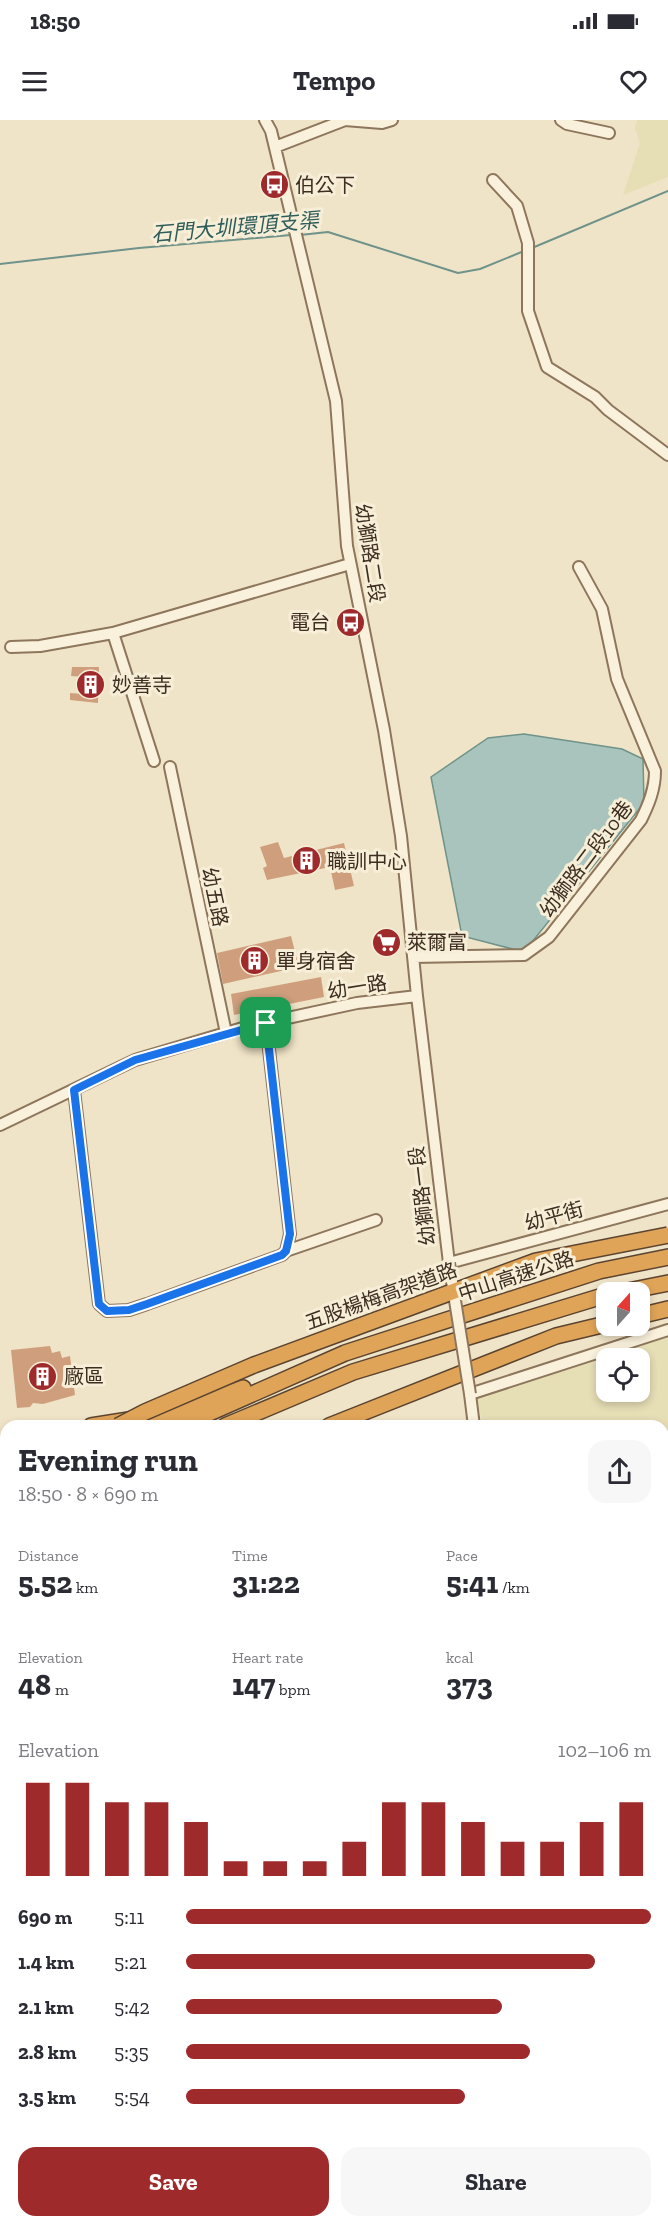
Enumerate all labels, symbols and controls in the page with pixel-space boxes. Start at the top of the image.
text: 18:50 [30,8,80,35]
icon: menu [18,65,51,98]
text: Tempo [293,65,375,97]
icon: heart [617,65,650,98]
bus stop icon: 伯公下 [258,169,290,201]
place label: 伯公下 [295,173,355,197]
water label: 石門大圳環頂支渠 [150,207,323,247]
street label: 幼獅路二段 [350,502,390,604]
bus stop icon: 電台 [335,606,367,638]
place label: 電台 [290,610,330,634]
building icon: 妙善寺 [75,669,107,701]
place label: 妙善寺 [112,673,172,697]
street label: 幼獅路二段10巷 [535,796,637,922]
building icon: 職訓中心 [290,845,322,877]
place label: 職訓中心 [327,849,407,873]
street label: 幼五路 [197,865,233,929]
supermarket icon: 萊爾富 [370,926,402,958]
place label: 萊爾富 [407,930,467,954]
building icon: 單身宿舍 [239,945,271,977]
place label: 單身宿舍 [276,949,356,973]
street label: 幼一路 [325,970,389,1004]
pin [240,997,291,1048]
icon: arrive [249,1006,282,1039]
street label: 幼獅路一段 [404,1145,440,1247]
street label: 幼平街 [522,1197,586,1235]
street label: 中山高速公路 [455,1246,577,1306]
street label: 五股楊梅高架道路 [302,1257,460,1335]
north arrow [596,1282,650,1336]
map controls [596,1282,650,1402]
button: locate [596,1348,650,1402]
building icon: 廠區 [27,1360,59,1392]
place label: 廠區 [64,1364,104,1388]
text: Evening run [18,1440,198,1479]
button: share [588,1440,651,1503]
text: 18:50 · 8 × 690 m [18,1482,158,1506]
text: Distance [18,1546,79,1565]
text: Time [232,1546,268,1565]
text: Pace [446,1546,478,1565]
text: 5.52 [18,1565,72,1601]
text: 31:22 [232,1565,300,1601]
text: 5:41 [446,1565,498,1601]
text: km [72,1578,98,1597]
text: /km [498,1578,530,1597]
text: Elevation [18,1648,83,1667]
text: Heart rate [232,1648,303,1667]
text: kcal [446,1648,473,1667]
text: 48 [18,1667,51,1703]
text: 147 [232,1667,275,1703]
text: 373 [446,1667,493,1703]
text: m [51,1680,69,1699]
text: bpm [275,1680,310,1699]
text: Elevation [18,1738,99,1762]
text: 102–106 m [558,1738,651,1762]
text: 690 m [18,1905,72,1929]
text: 5:11 [114,1905,144,1929]
text: 1.4 km [18,1950,74,1974]
text: 5:21 [114,1950,147,1974]
text: 2.1 km [18,1995,74,2019]
text: 5:42 [114,1995,150,2019]
text: 2.8 km [18,2040,76,2064]
text: 5:35 [114,2040,149,2064]
text: 3.5 km [18,2085,76,2109]
text: 5:54 [114,2085,150,2109]
button: Save [18,2147,329,2216]
button: Share [341,2147,651,2216]

